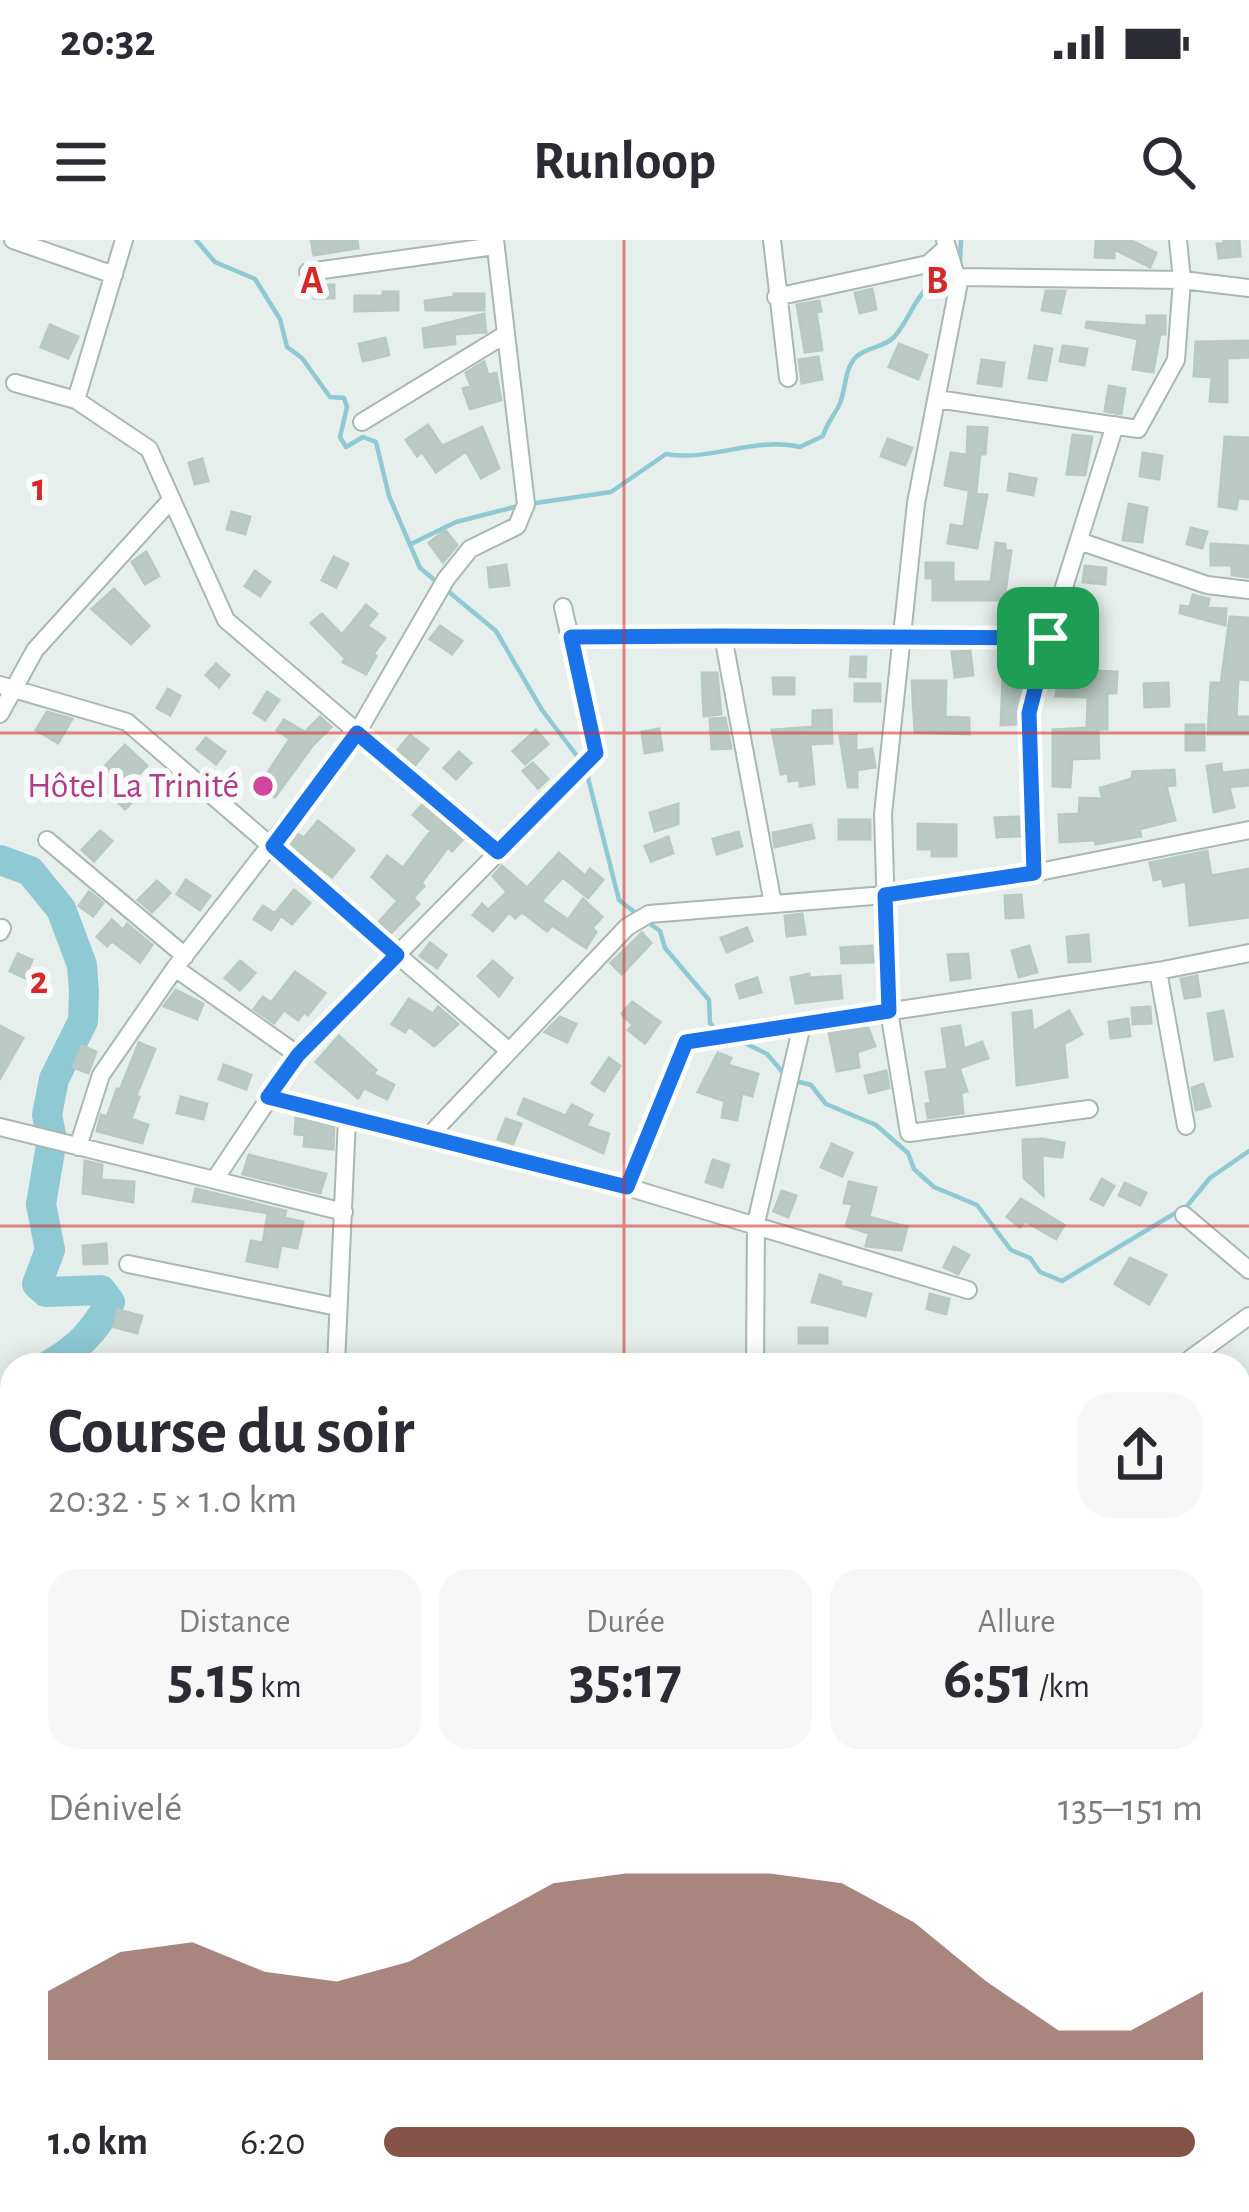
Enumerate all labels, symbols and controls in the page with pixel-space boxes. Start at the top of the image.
text: 20:32 [60,19,156,64]
icon: menu [48,129,114,195]
icon: search [1135,129,1201,195]
text: Runloop [533,135,716,189]
text: A [300,262,324,301]
text: B [926,262,948,301]
text: 1 [32,469,46,508]
pin [997,587,1099,689]
icon: arrive [1015,605,1081,671]
place label: Hôtel La Trinité [27,768,239,804]
marker: Hôtel La Trinité [250,773,276,799]
text: 2 [30,962,48,1001]
button: share [1077,1392,1203,1518]
text: Course du soir [48,1399,414,1465]
text: 20:32 · 5 × 1.0 km [48,1481,297,1520]
text: Distance [179,1606,290,1639]
text: Durée [586,1606,665,1639]
text: Allure [978,1606,1055,1639]
text: 5.15 [167,1649,255,1709]
text: 35:17 [569,1649,682,1709]
text: 6:51 [943,1649,1033,1709]
text: km [255,1671,302,1704]
text: /km [1033,1671,1090,1704]
text: Dénivelé [48,1789,182,1828]
text: 135–151 m [1058,1789,1203,1828]
text: 1.0 km [48,2123,148,2162]
text: 6:20 [240,2123,306,2162]

